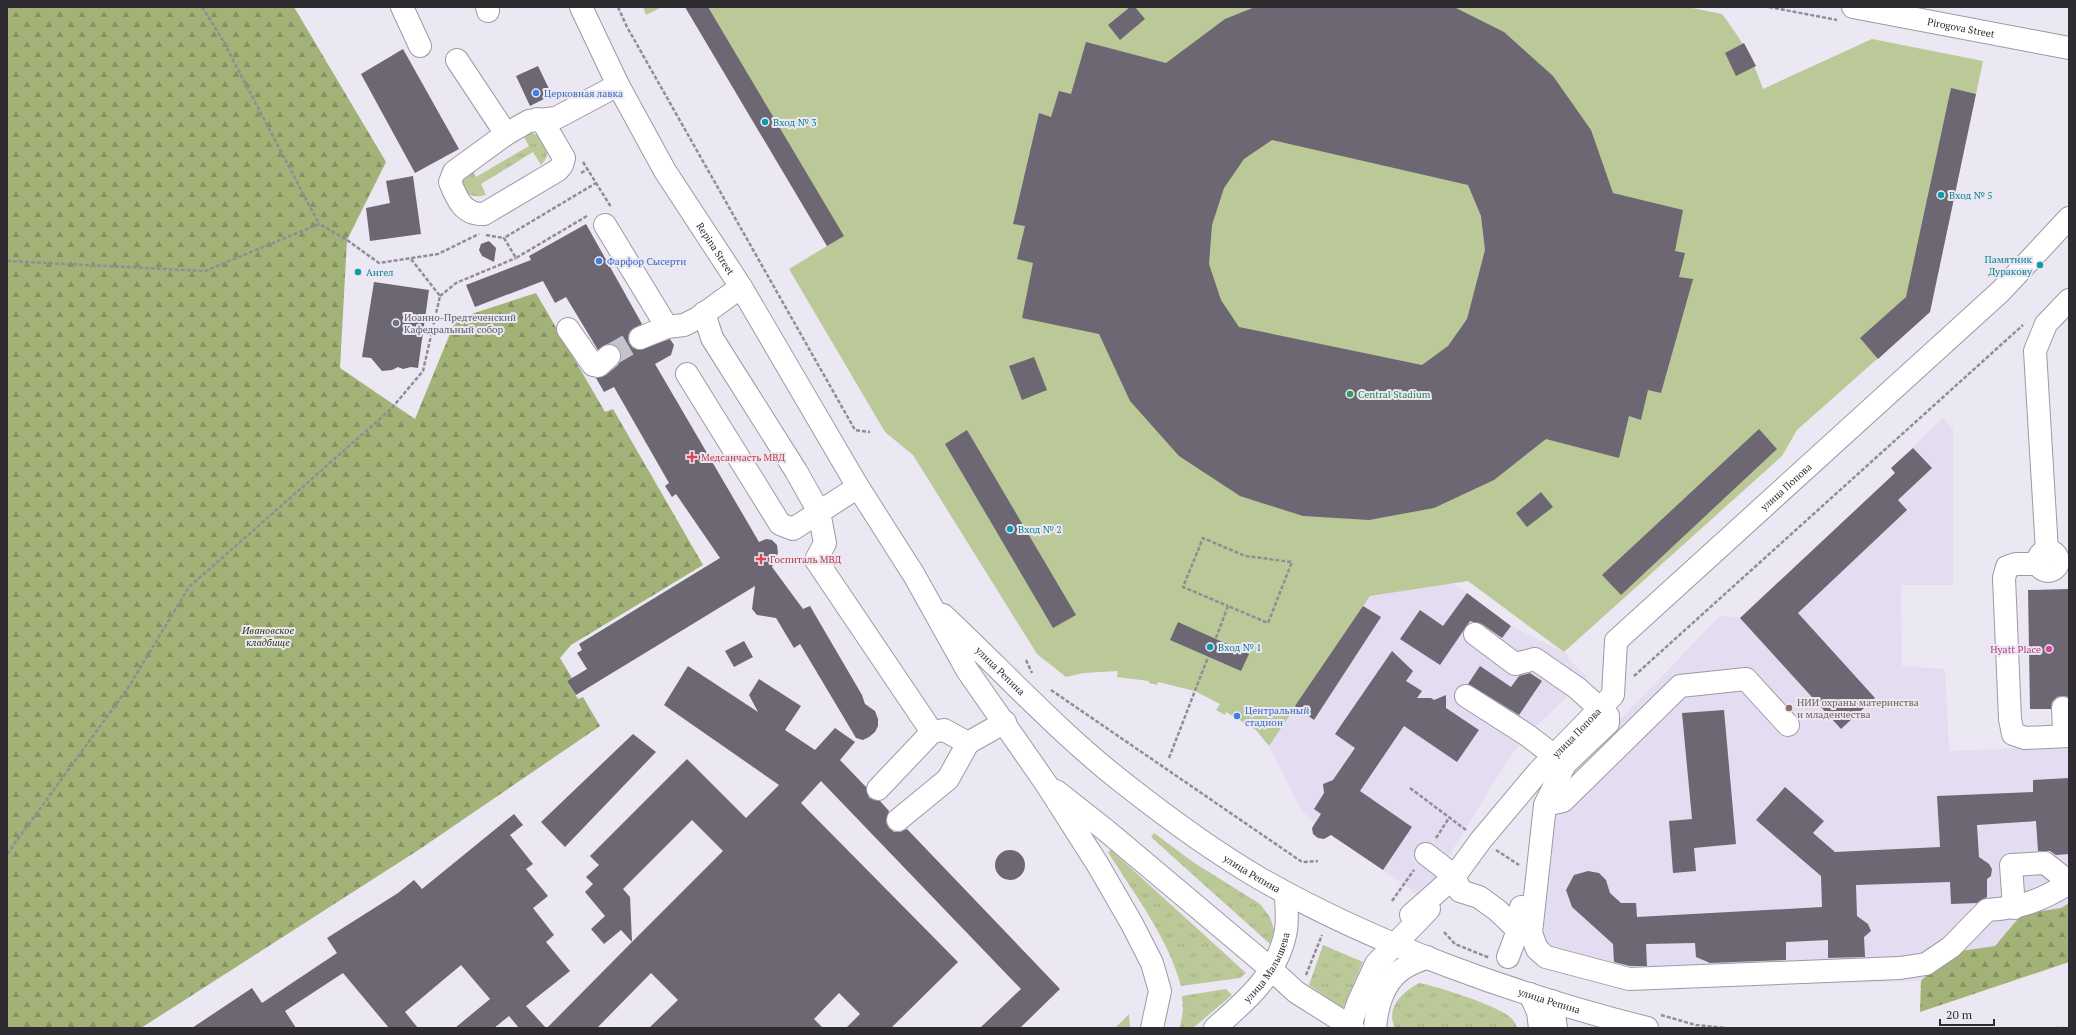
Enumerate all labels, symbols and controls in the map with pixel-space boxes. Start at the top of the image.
street label: Pirogova Street [1926,15,1996,41]
place label: Церковная лавка [544,87,623,100]
marker: Церковная лавка [531,88,541,98]
place label: Вход № 3 [773,116,817,129]
marker: Вход № 3 [760,117,770,127]
place label: Вход № 5 [1949,189,1993,202]
marker: Вход № 5 [1936,190,1946,200]
street label: Repina Street [693,220,737,278]
place label: Памятник Дуракову [1985,253,2033,278]
place label: Фарфор Сысерти [607,255,686,268]
marker: Фарфор Сысерти [594,256,604,266]
marker: Памятник Дуракову [2035,260,2045,270]
place label: Ангел [366,266,394,279]
marker: Ангел [353,267,363,277]
place label: Иоанно-Предтеченский Кафедральный собор [404,311,516,336]
marker: Иоанно-Предтеченский Кафедральный собор [391,318,401,328]
place label: Central Stadium [1358,388,1431,401]
marker: Central Stadium [1345,389,1355,399]
marker: Медсанчасть МВД [686,451,698,463]
place label: Медсанчасть МВД [701,451,785,464]
street label: улица Попова [1757,460,1814,514]
place label: Вход № 2 [1018,523,1062,536]
marker: Вход № 2 [1005,524,1015,534]
marker: Госпиталь МВД [755,553,767,565]
place label: Госпиталь МВД [770,553,842,566]
park label: Ивановское кладбище [241,624,294,649]
place label: Вход № 1 [1218,641,1262,654]
marker: Вход № 1 [1205,642,1215,652]
street label: улица Репина [972,643,1028,698]
place label: Hyatt Place [1990,643,2041,656]
marker: Hyatt Place [2044,644,2054,654]
place label: НИИ охраны материнства и младенчества [1797,696,1919,721]
marker: НИИ охраны материнства и младенчества [1784,703,1794,713]
place label: Центральный стадион [1245,704,1309,729]
street label: улица Попова [1549,705,1604,761]
marker: Центральный стадион [1232,711,1242,721]
street label: улица Репина [1220,851,1283,896]
street label: улица Малышева [1240,931,1292,1006]
street label: улица Репина [1516,985,1582,1017]
scale bar [1940,1001,1994,1027]
text: 20 m [1946,1007,1973,1022]

